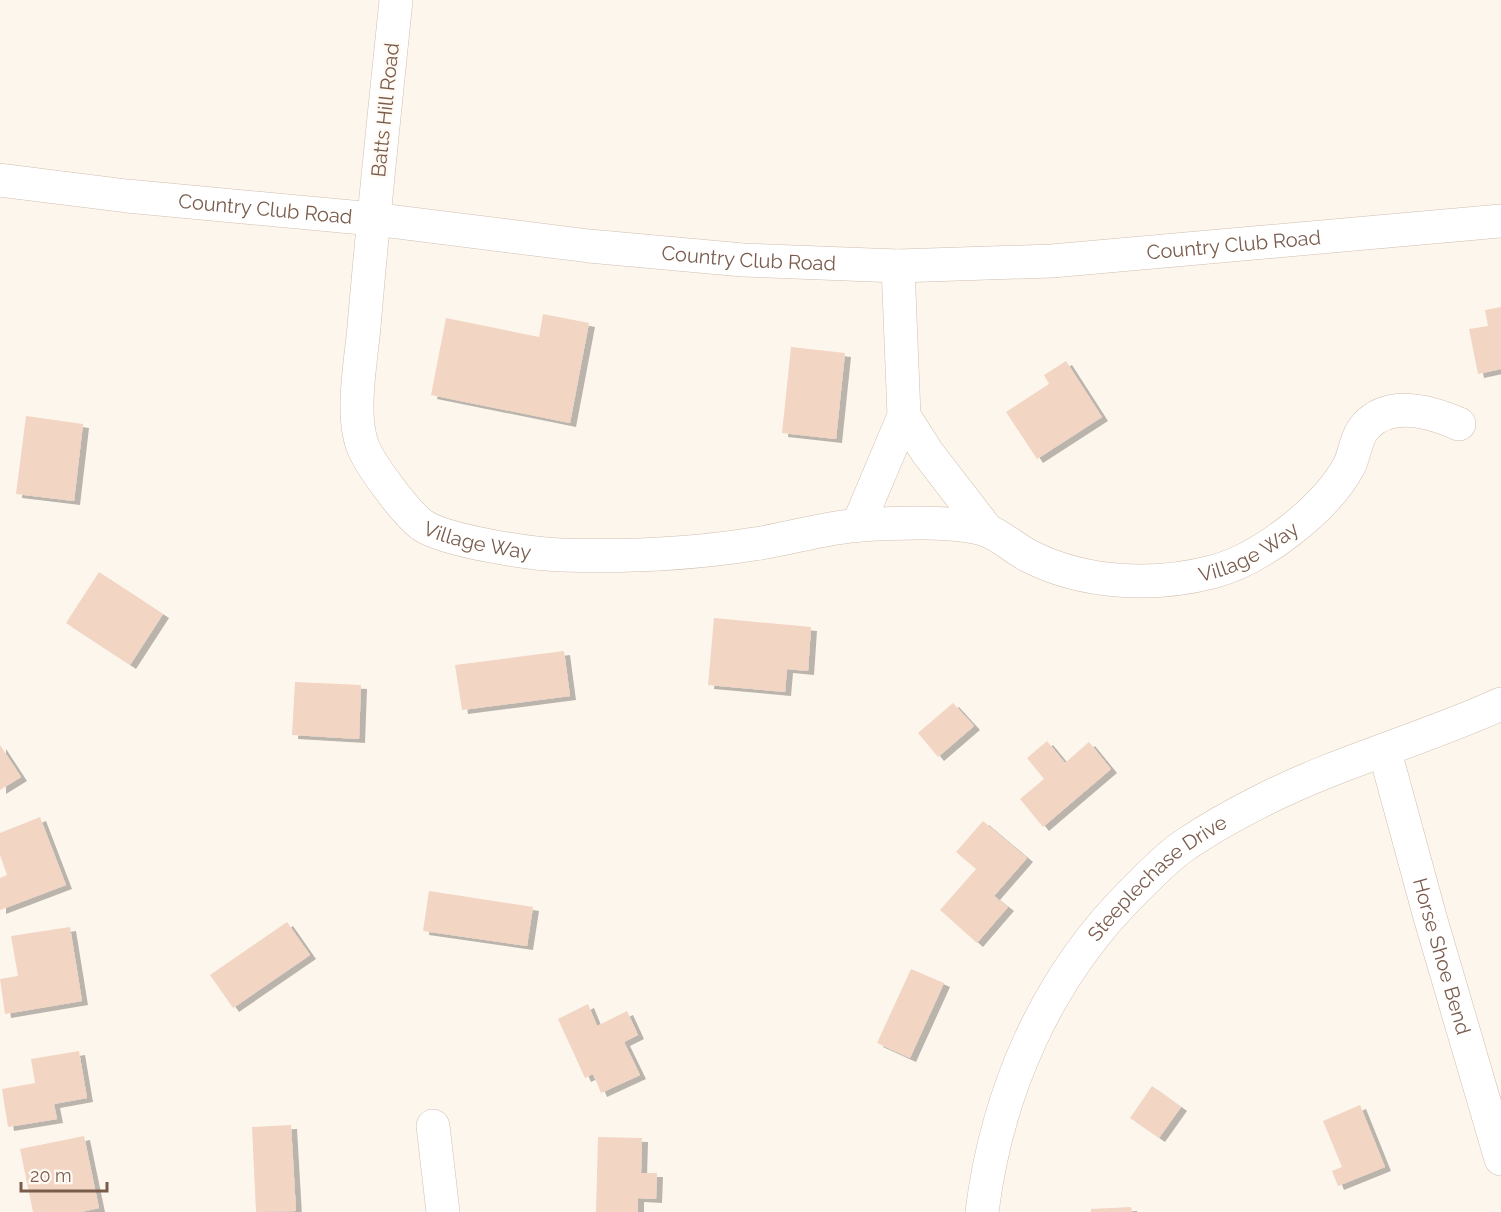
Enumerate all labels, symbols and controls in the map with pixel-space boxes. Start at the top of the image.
street label: Batts Hill Road [366,42,404,178]
street label: Country Club Road [177,189,354,229]
street label: Country Club Road [1146,225,1322,265]
street label: Country Club Road [660,241,836,276]
street label: Village Way [420,516,533,564]
street label: Village Way [1196,517,1303,587]
street label: Steeplechase Drive [1082,810,1231,946]
street label: Horse Shoe Bend [1408,875,1476,1037]
scale bar [21,1155,106,1193]
text: 20 m [30,1165,72,1186]

